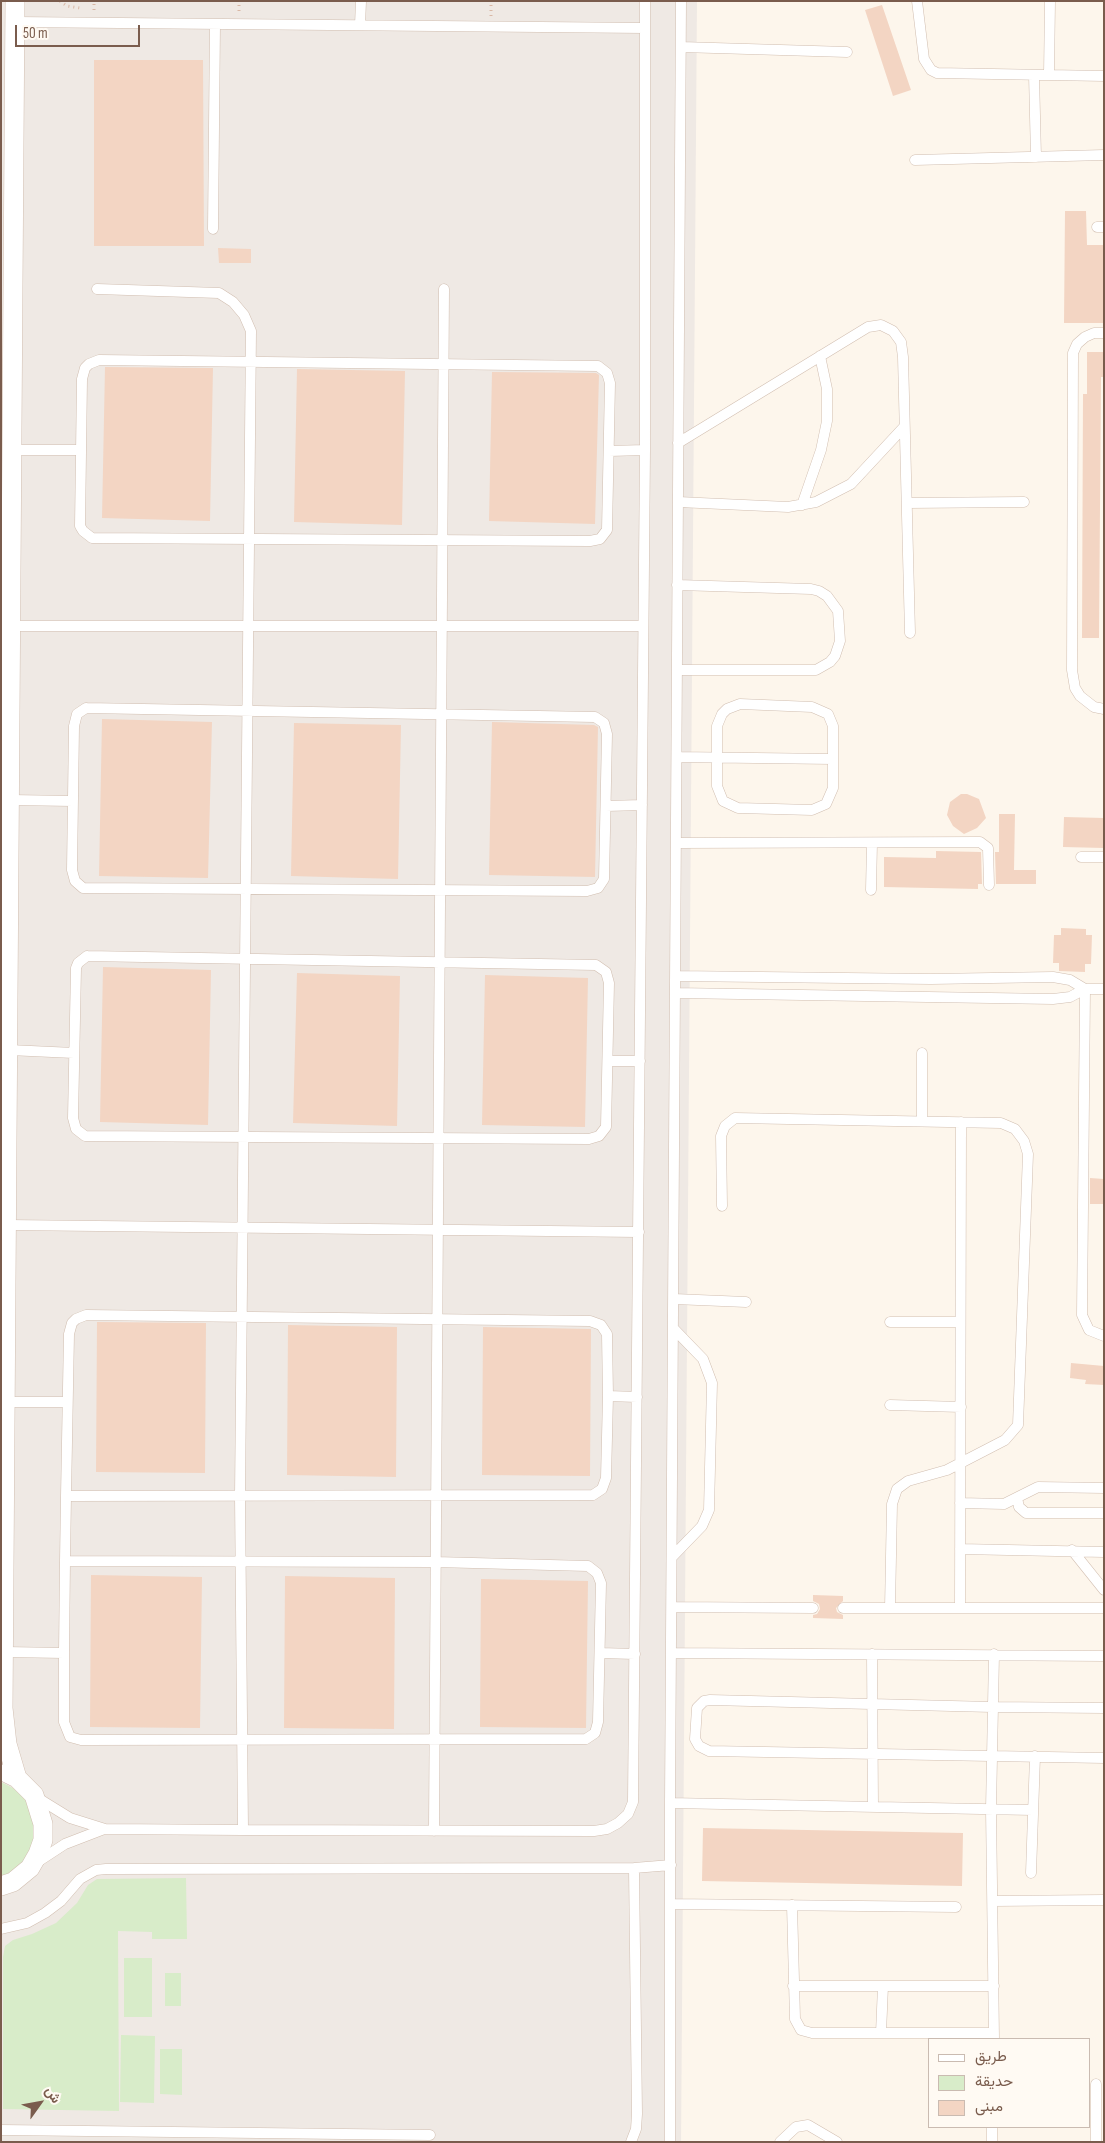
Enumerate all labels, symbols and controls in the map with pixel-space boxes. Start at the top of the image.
scale bar [18,15,142,47]
text: 50 m [23,24,48,43]
legend [928,2038,1090,2128]
text: طريق [975,2047,1007,2066]
text: حديقة [975,2072,1013,2091]
north arrow [15,2078,65,2128]
text: ش [41,2083,65,2106]
text: مبنى [975,2097,1003,2116]

